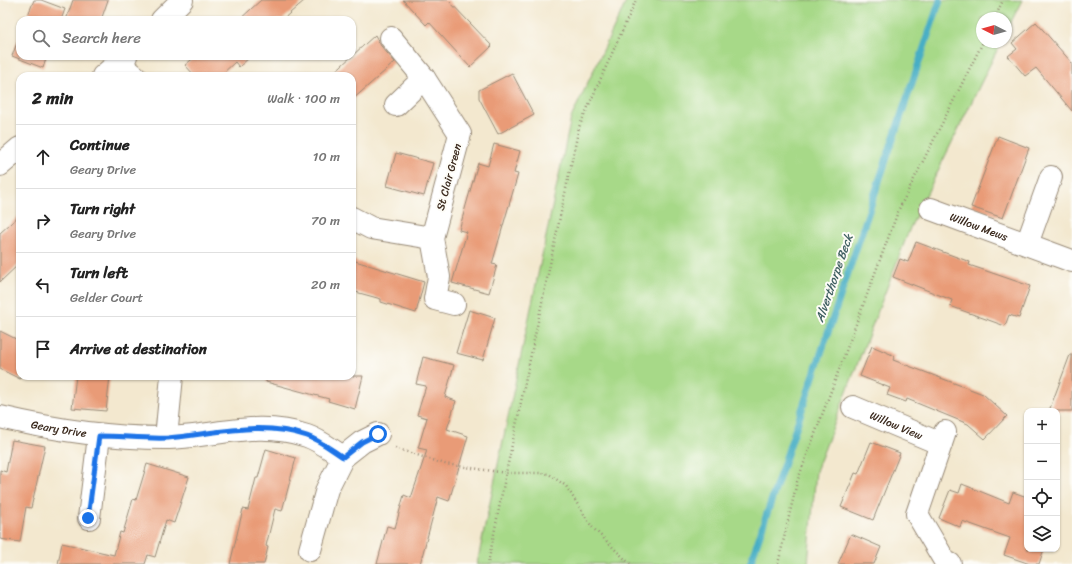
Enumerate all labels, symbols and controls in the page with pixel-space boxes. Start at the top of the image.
north arrow [976,12,1012,48]
search box [16,16,356,60]
text: Search here [62,25,141,51]
icon: search [30,27,52,49]
text: 2 min [32,83,73,113]
text: Walk · 100 m [267,87,340,110]
text: Continue [70,132,130,158]
street label: St Clair Green [431,141,467,213]
text: 10 m [313,145,340,168]
icon: ahead [32,146,54,168]
text: Geary Drive [70,158,136,181]
text: Turn right [70,196,135,222]
street label: Willow Mews [947,207,1012,246]
text: 70 m [311,209,340,232]
icon: right [32,210,54,232]
text: Geary Drive [70,222,136,245]
water label: Alverthorpe Beck [808,230,860,326]
text: Turn left [70,260,128,286]
text: 20 m [311,273,340,296]
icon: left [32,274,54,296]
text: Gelder Court [70,286,143,309]
text: Arrive at destination [70,336,207,362]
icon: arrive [32,338,54,360]
street label: Willow View [867,406,926,445]
map controls [1024,408,1060,552]
button: + [1024,408,1060,444]
street label: Geary Drive [29,415,88,442]
route start [369,425,387,443]
button: − [1024,444,1060,480]
button: locate [1024,480,1060,516]
route end [79,509,97,527]
button: layers [1024,516,1060,552]

